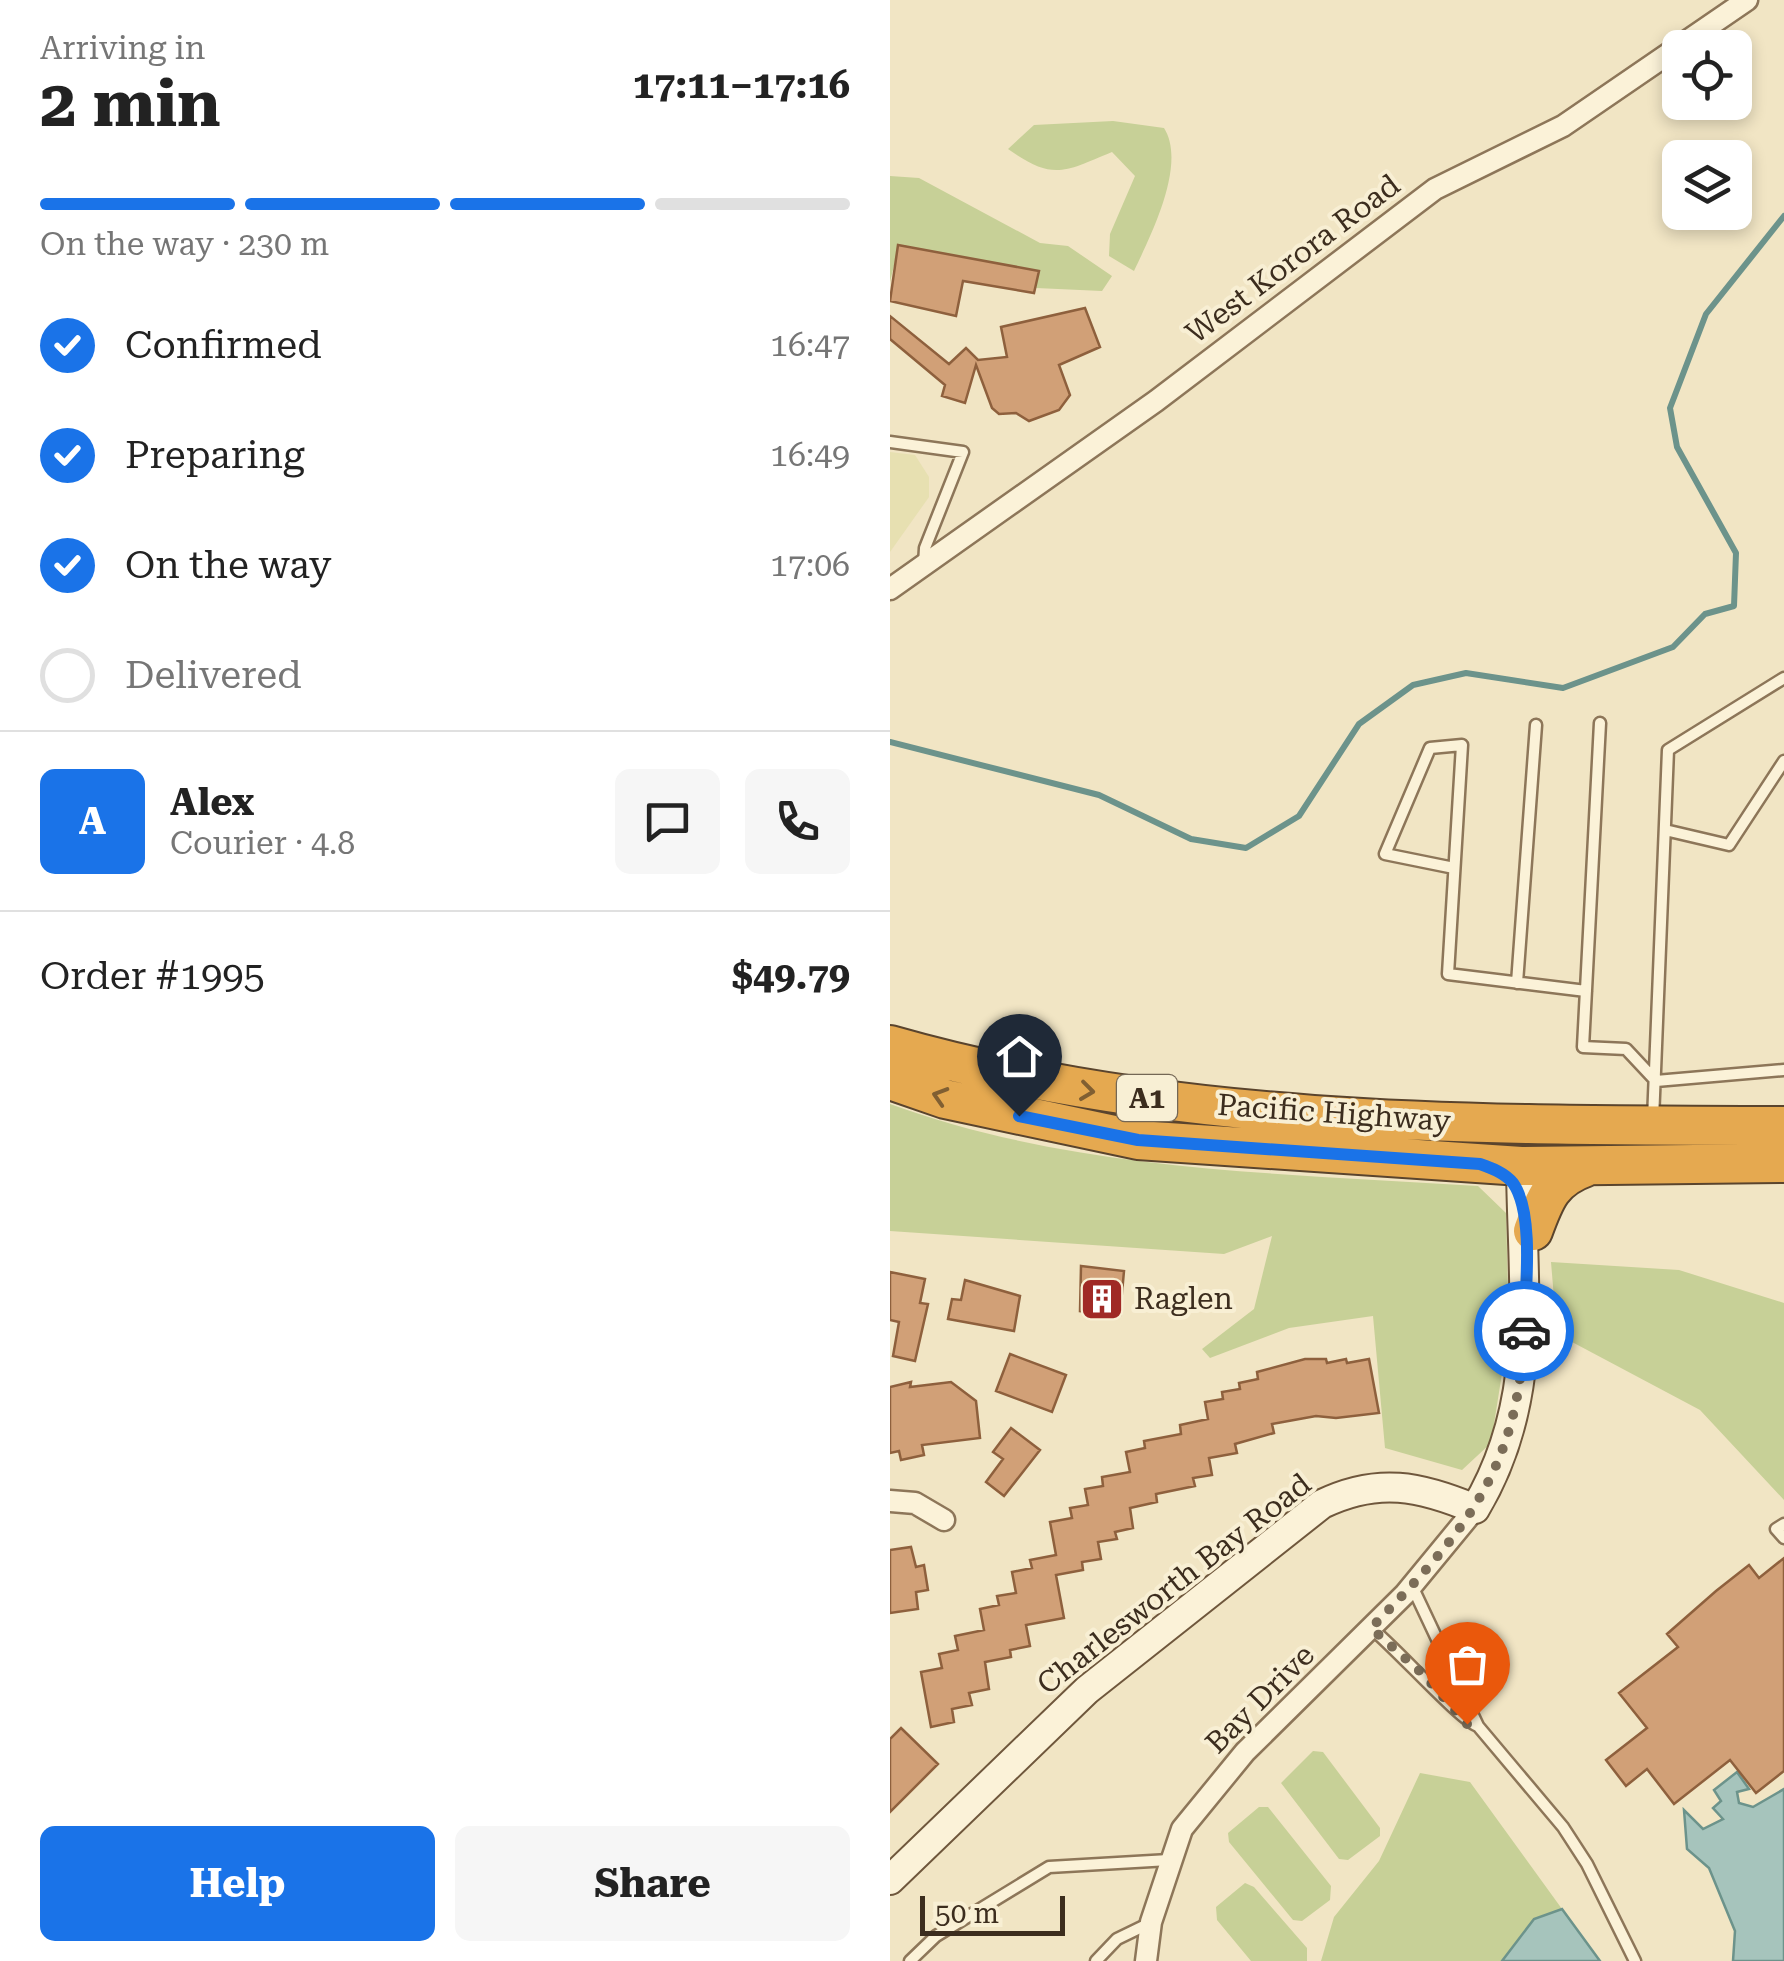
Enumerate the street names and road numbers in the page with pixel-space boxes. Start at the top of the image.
street label: West Korora Road [1179,167,1406,350]
road number: A1 [1117,1075,1177,1121]
street label: Pacific Highway [1216,1087,1452,1138]
street label: Charlesworth Bay Road [1030,1466,1317,1701]
street label: Bay Drive [1198,1637,1321,1760]

